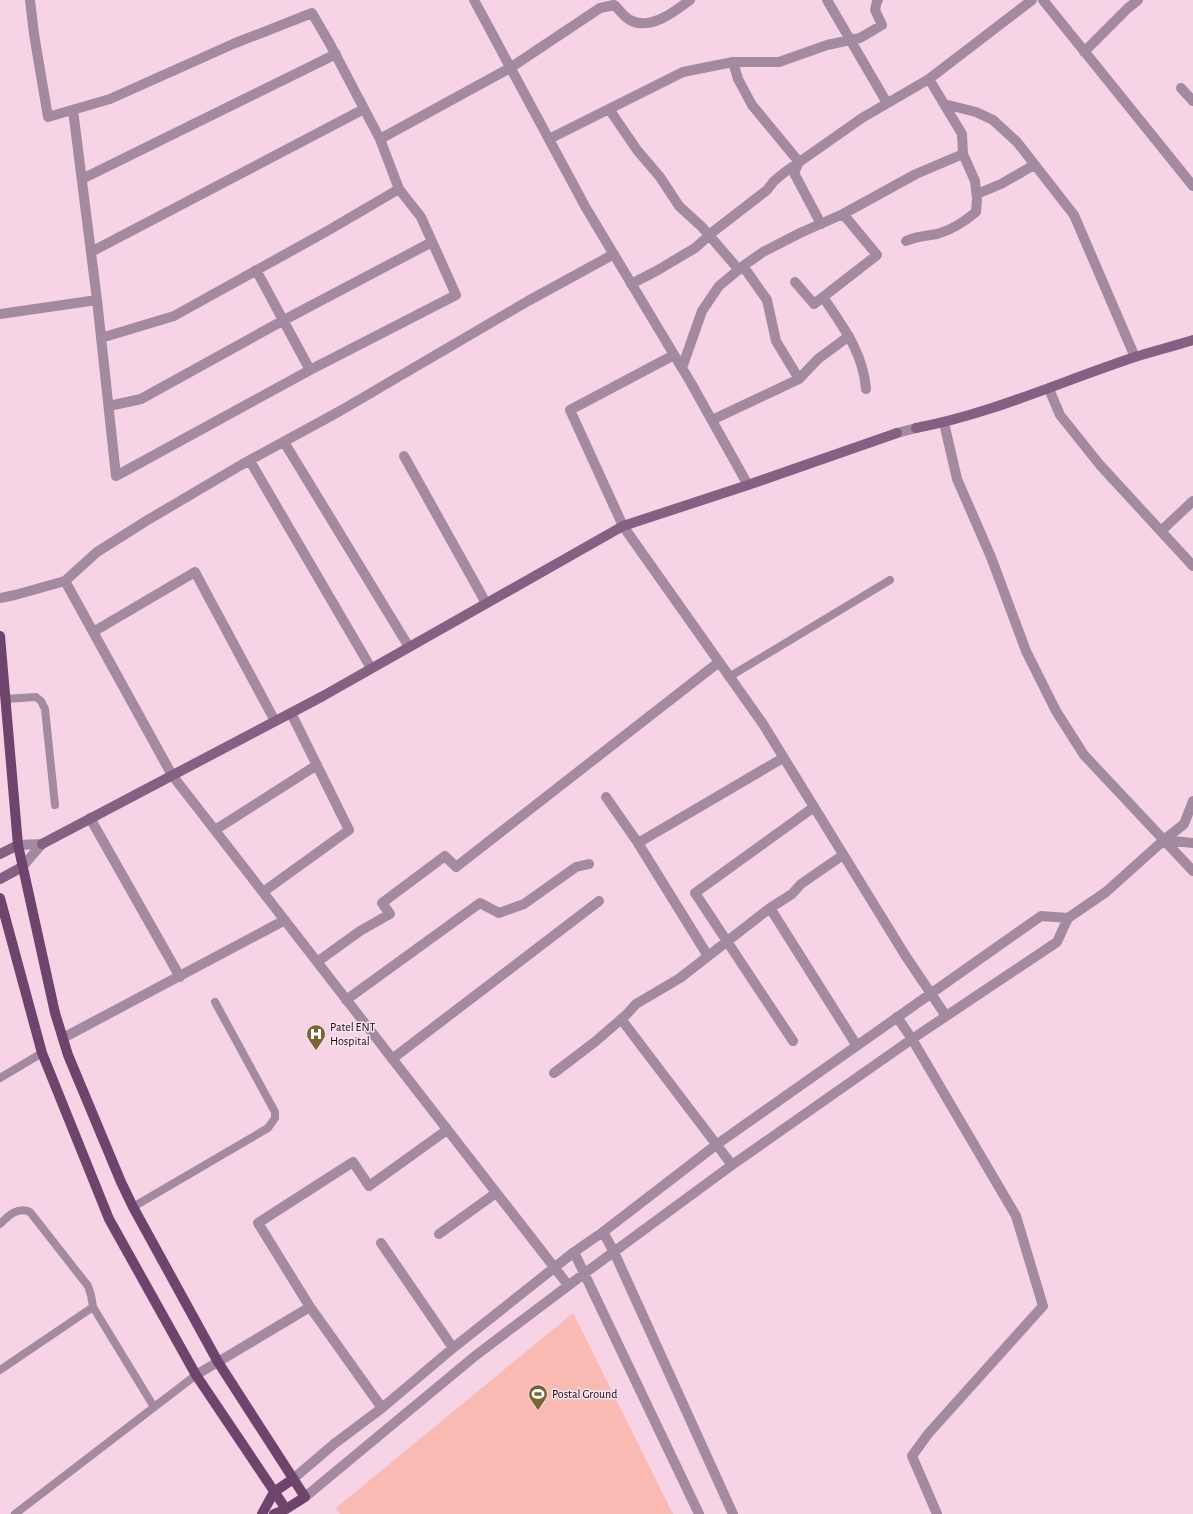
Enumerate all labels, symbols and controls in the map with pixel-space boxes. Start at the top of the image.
place label: Patel ENT Hospital [330,1021,375,1047]
hospital icon: Patel ENT Hospital [305,1023,327,1051]
sports icon: Postal Ground [527,1383,549,1411]
place label: Postal Ground [552,1388,618,1400]

